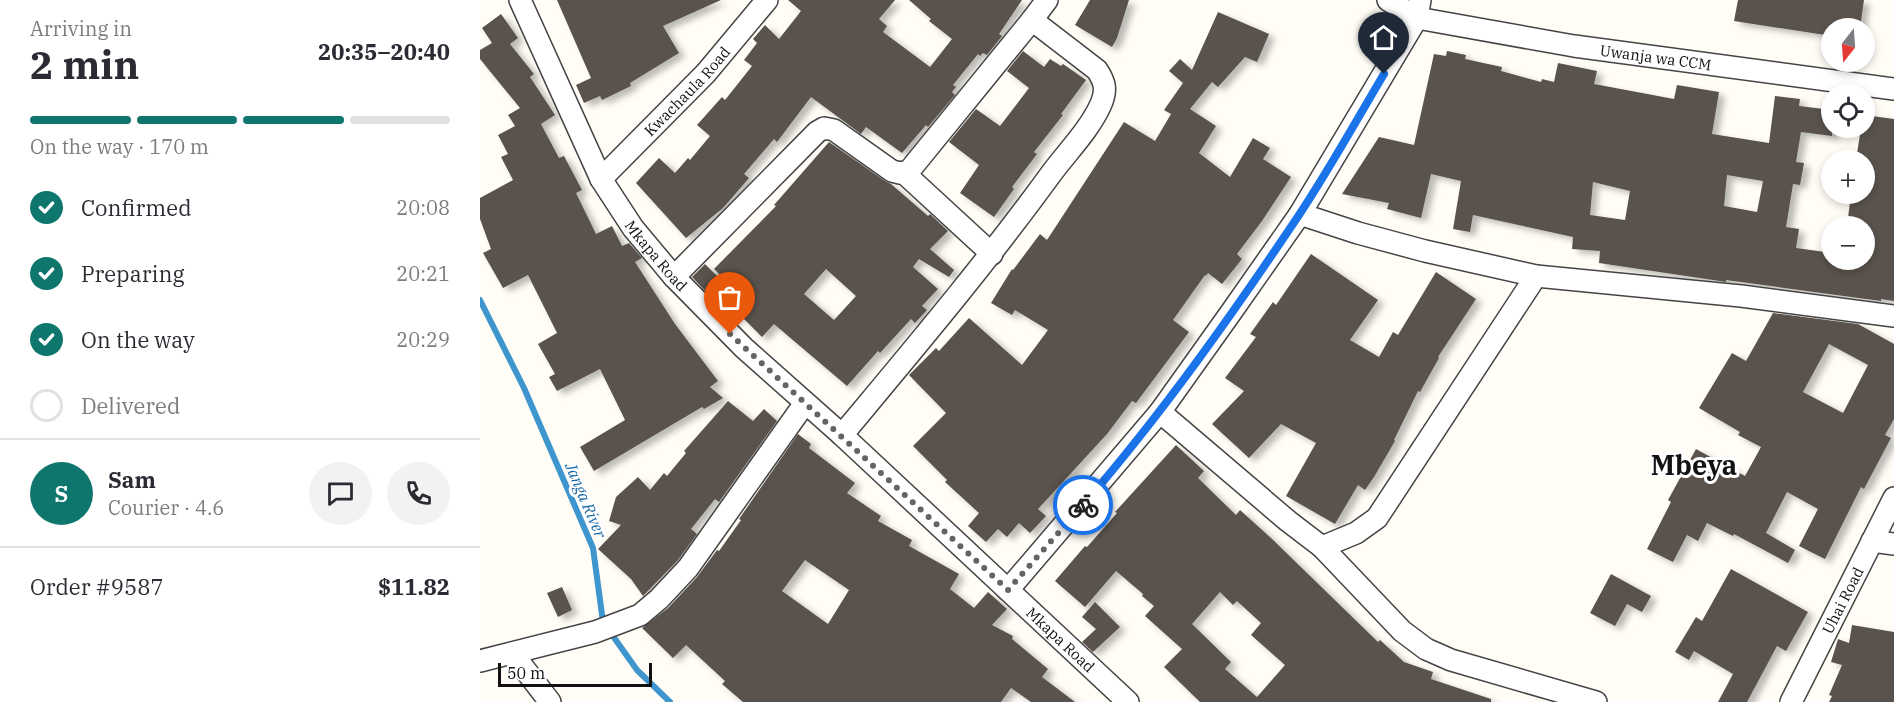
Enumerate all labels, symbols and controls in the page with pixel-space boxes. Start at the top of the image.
pin [1358,12,1409,74]
text: Arriving in [30,15,132,42]
north arrow [1821,18,1875,72]
map controls [1821,18,1875,270]
icon: home [1367,21,1400,54]
text: 20:35–20:40 [318,37,450,66]
text: 2 min [30,39,139,90]
street label: Uwanja wa CCM [1599,40,1713,74]
street label: Kwachaula Road [640,42,734,140]
button: locate [1821,84,1875,138]
text: On the way · 170 m [30,133,209,160]
button: + [1821,150,1875,204]
icon: check [30,191,63,224]
text: Confirmed [81,193,192,222]
text: 20:08 [396,194,450,221]
button: − [1821,216,1875,270]
street label: Mkapa Road [621,217,692,295]
icon: check [30,257,63,290]
text: Preparing [81,259,185,288]
text: 20:21 [396,260,450,287]
pin [704,272,755,334]
icon: bag [713,281,746,314]
icon: check [30,323,63,356]
text: On the way [81,325,195,354]
text: 20:29 [396,326,450,353]
text: Delivered [81,391,180,420]
district label: Mbeya [1651,447,1737,482]
water label: Janga River [561,458,611,542]
button: chat [309,462,372,525]
button: phone [387,462,450,525]
text: Sam [108,465,156,494]
courier [1053,475,1113,535]
text: S [55,479,68,508]
icon: bike [1067,489,1100,522]
text: Courier · 4.6 [108,494,224,521]
street label: Uhai Road [1818,564,1867,637]
text: Order #9587 [30,572,164,601]
text: $11.82 [378,572,450,601]
street label: Mkapa Road [1023,603,1099,676]
scale bar [498,660,652,688]
text: 50 m [507,663,545,683]

